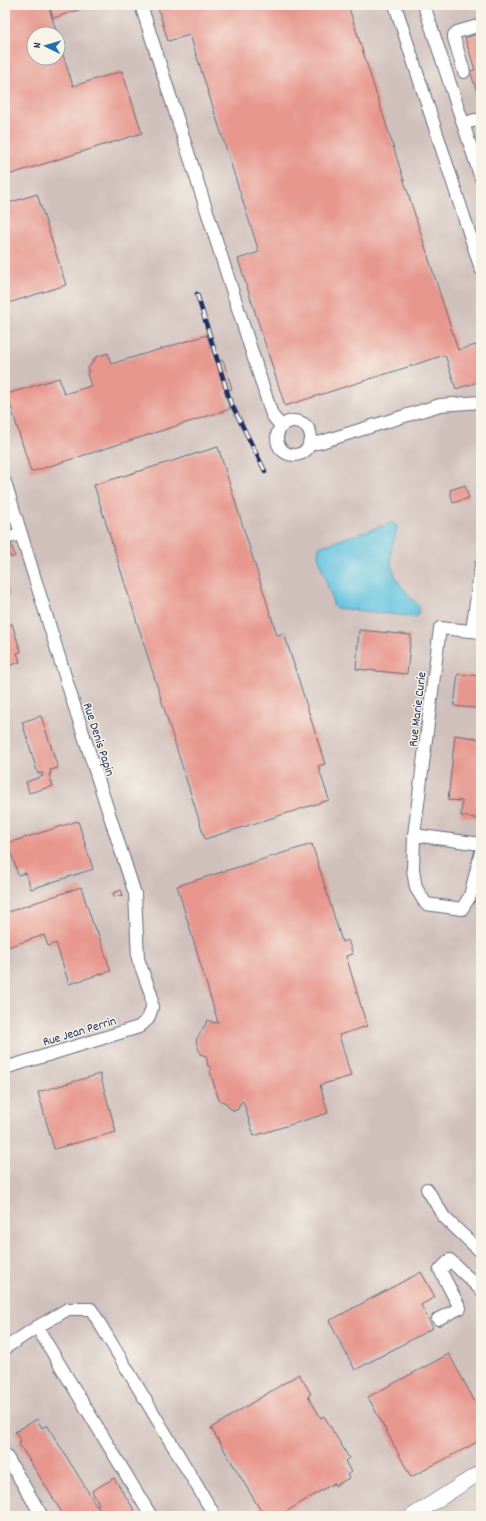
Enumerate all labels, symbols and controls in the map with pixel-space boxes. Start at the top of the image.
north arrow [26,26,66,66]
text: N [30,41,46,49]
street label: Rue Marie Curie [404,671,433,748]
street label: Rue Denis Papin [77,701,118,779]
street label: Rue Jean Perrin [41,1012,119,1053]

